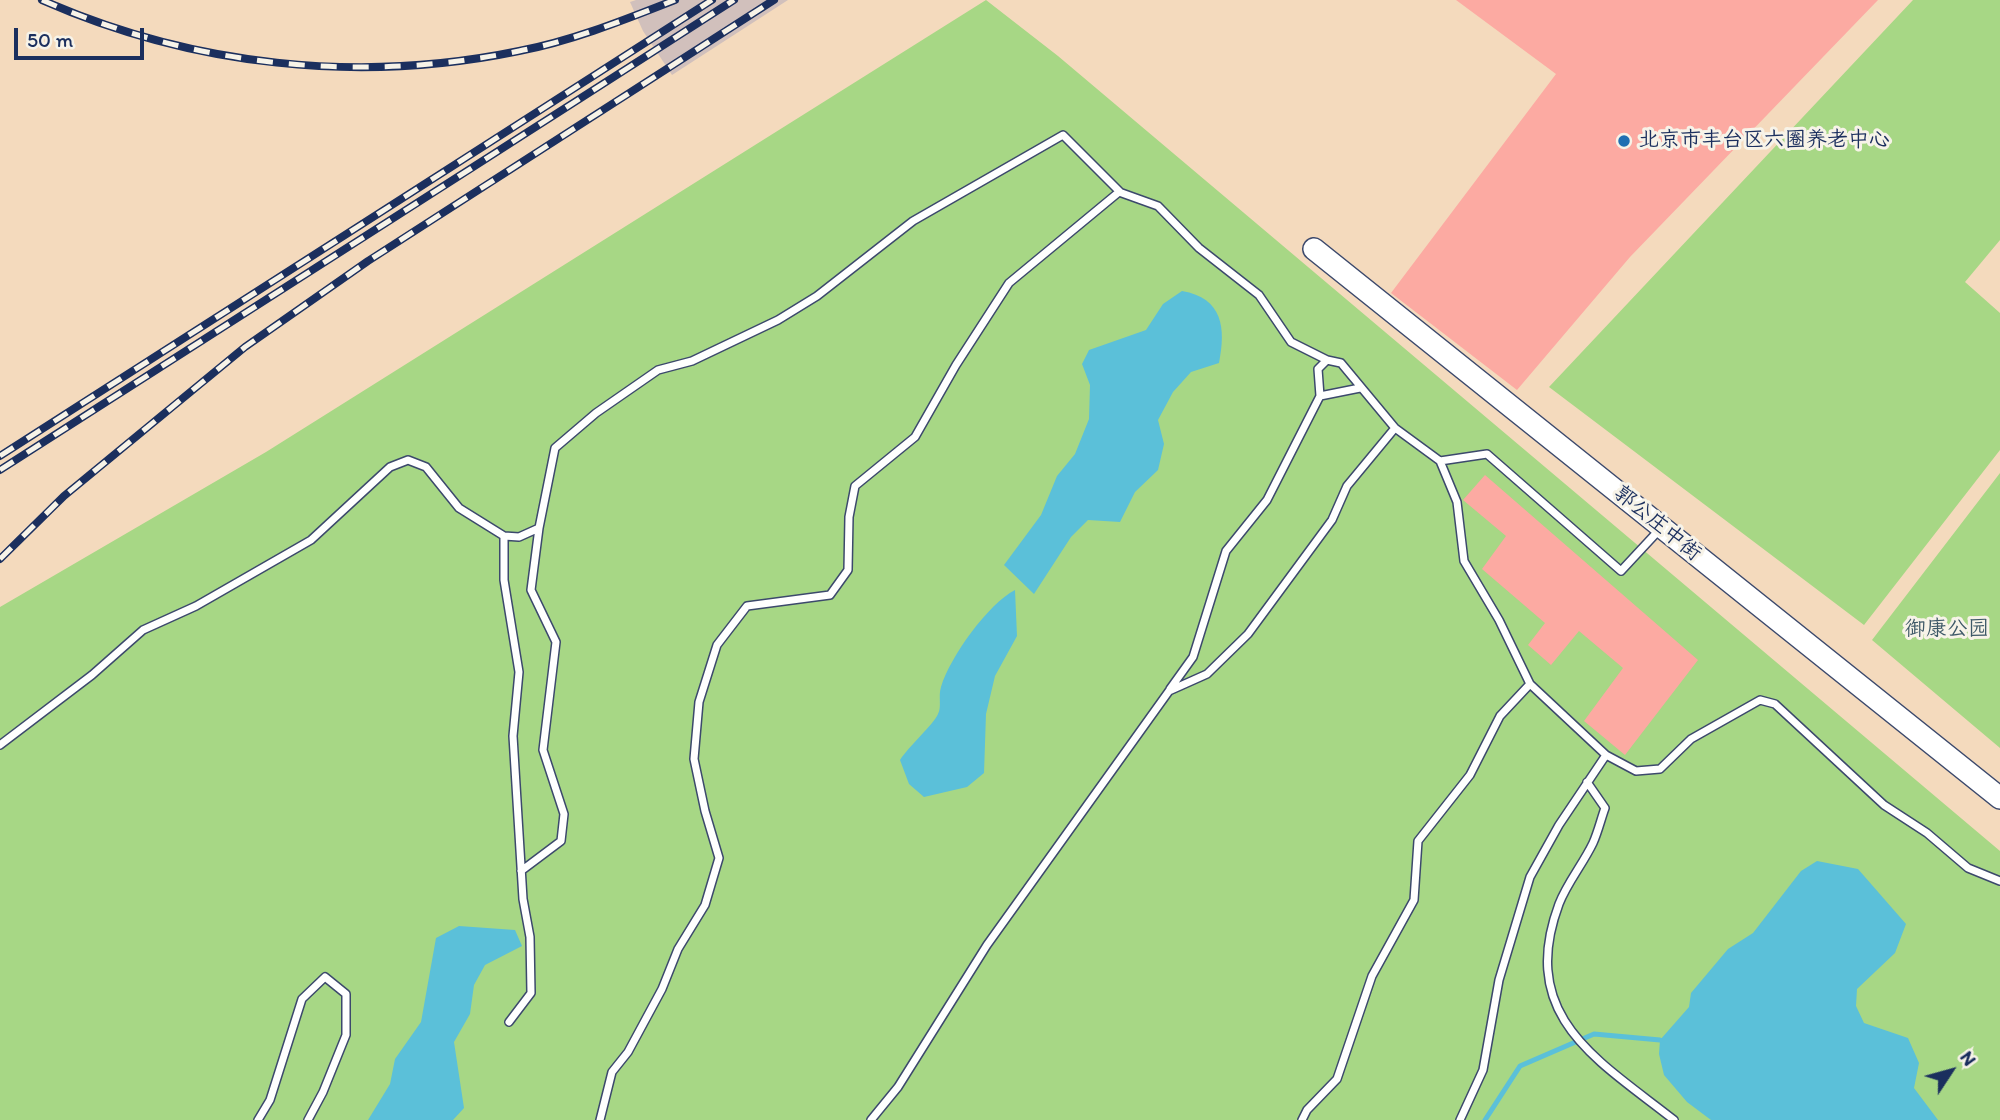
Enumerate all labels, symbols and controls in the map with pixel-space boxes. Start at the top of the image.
scale bar [18,14,147,58]
text: 50 m [27,27,73,52]
place label: 北京市丰台区六圈养老中心 [1638,128,1890,154]
marker: 北京市丰台区六圈养老中心 [1616,133,1632,149]
street label: 郭公庄中街 [1608,481,1706,567]
park label: 御康公园 [1905,617,1989,643]
north arrow [1916,1036,1986,1106]
text: N [1955,1046,1981,1070]

